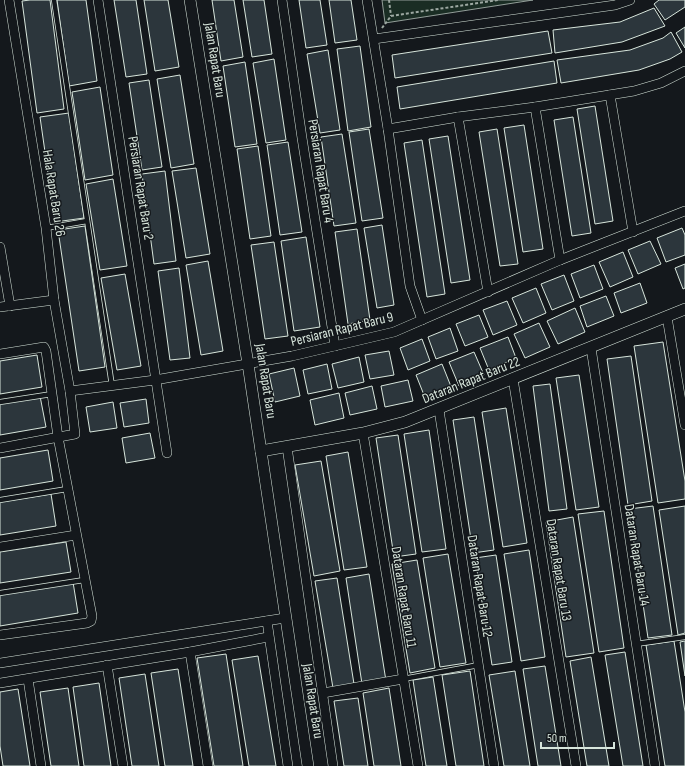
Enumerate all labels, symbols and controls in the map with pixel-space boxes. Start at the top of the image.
street label: Jalan Rapat Baru [201,20,229,99]
street label: Persiaran Rapat Baru 4 [304,118,338,224]
street label: Persiaran Rapat Baru 2 [124,135,158,241]
street label: Hala Rapat Baru 26 [39,148,69,238]
street label: Persiaran Rapat Baru 9 [289,308,395,350]
street label: Jalan Rapat Baru [252,341,280,420]
street label: Dataran Rapat Baru 22 [420,353,523,407]
street label: Dataran Rapat Baru 14 [621,503,653,607]
street label: Dataran Rapat Baru 13 [543,518,575,622]
street label: Dataran Rapat Baru 12 [464,534,496,638]
street label: Dataran Rapat Baru 11 [388,545,420,649]
street label: Jalan Rapat Baru [299,661,327,740]
scale bar [541,724,614,750]
text: 50 m [547,731,567,746]

